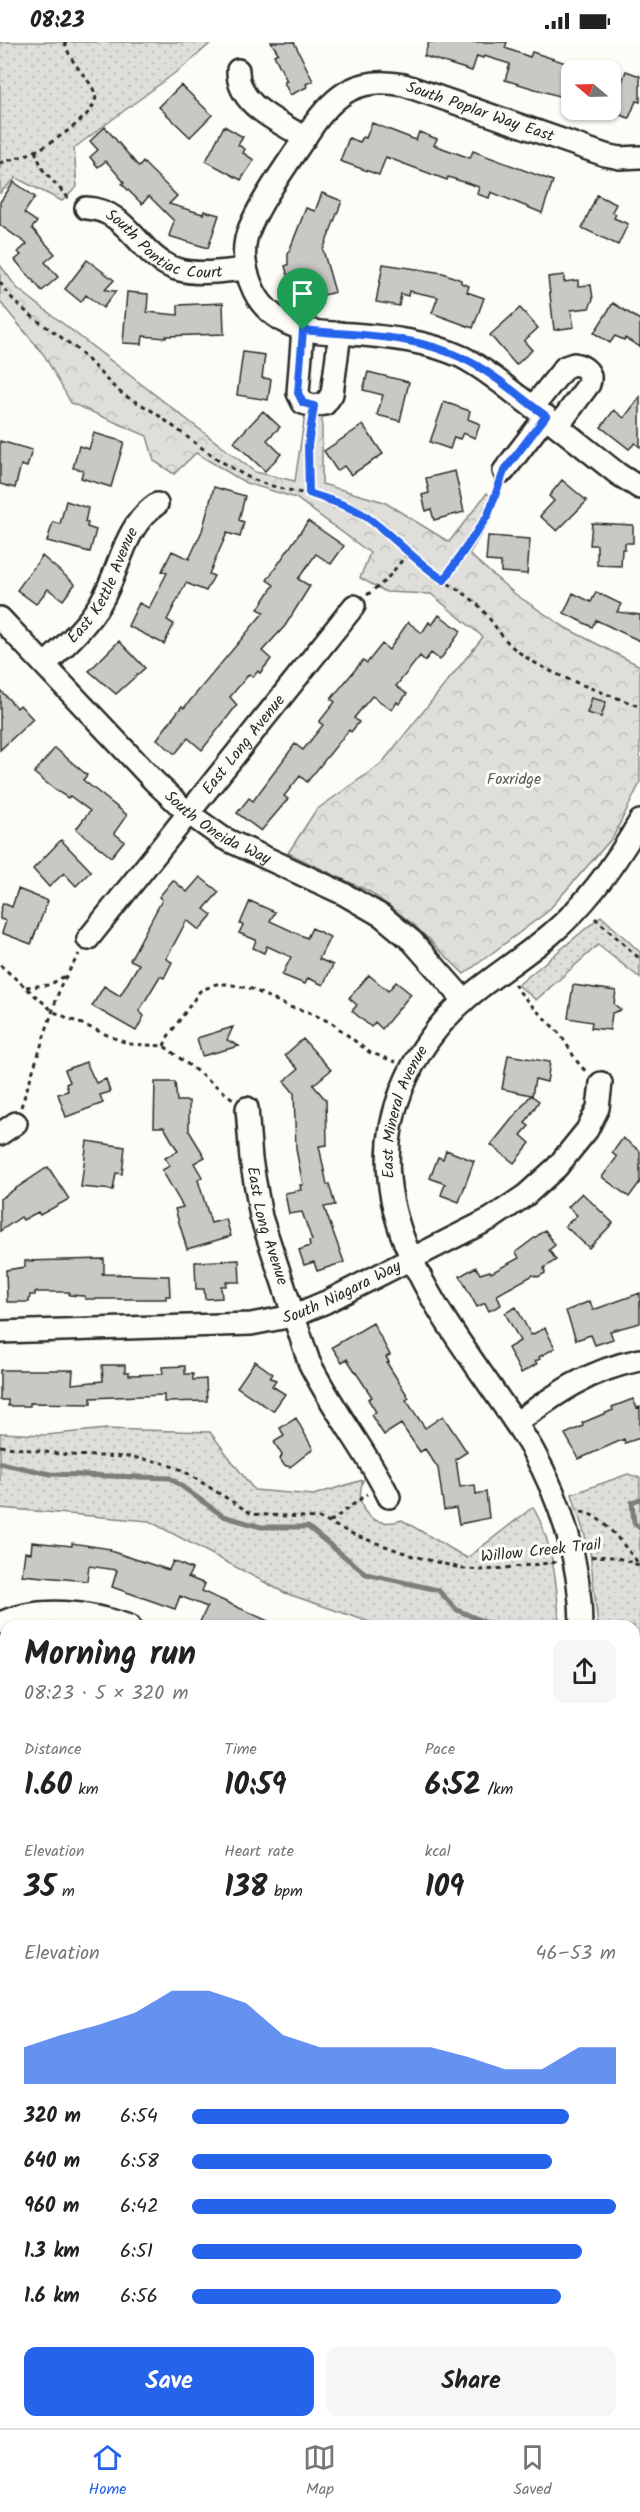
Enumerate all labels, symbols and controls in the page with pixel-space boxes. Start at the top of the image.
text: 08:23 [30,4,85,39]
north arrow [561,60,621,120]
map controls [561,60,621,120]
street label: South Poplar Way East [403,75,558,149]
street label: South Pontiac Court [101,202,224,285]
pin [277,268,328,330]
icon: arrive [286,277,319,310]
street label: East Kettle Avenue [61,522,145,649]
street label: East Long Avenue [196,689,291,800]
park label: Foxridge [487,767,541,792]
street label: South Oneida Way [159,784,276,871]
street label: East Mineral Avenue [375,1040,434,1180]
street label: East Long Avenue [240,1165,295,1288]
street label: South Niagara Way [281,1253,406,1330]
street label: Willow Creek Trail [480,1532,602,1570]
text: Morning run [24,1629,196,1682]
button: share [553,1640,616,1703]
text: 08:23 · 5 × 320 m [24,1678,188,1710]
text: Distance [24,1737,82,1762]
text: Time [224,1737,257,1762]
text: Pace [425,1737,455,1762]
text: 1.60 [24,1762,72,1810]
text: 10:59 [224,1762,287,1810]
text: 6:52 [425,1762,481,1810]
text: km [72,1777,98,1802]
text: /km [481,1777,513,1802]
text: Elevation [24,1839,85,1864]
text: Heart rate [224,1839,294,1864]
text: kcal [425,1839,451,1864]
text: 35 [24,1864,56,1912]
text: 138 [224,1864,268,1912]
text: 109 [425,1864,464,1912]
text: m [56,1879,75,1904]
text: bpm [268,1879,303,1904]
text: Elevation [24,1938,100,1970]
text: 46–53 m [536,1938,616,1970]
text: 320 m [24,2101,81,2133]
text: 6:54 [120,2101,158,2133]
text: 640 m [24,2146,80,2178]
text: 6:58 [120,2146,159,2178]
text: 960 m [24,2191,79,2223]
text: 6:42 [120,2191,159,2223]
text: 1.3 km [24,2236,80,2268]
text: 6:51 [120,2236,153,2268]
text: 1.6 km [24,2281,80,2313]
text: 6:56 [120,2281,158,2313]
button: Save [24,2347,314,2416]
button: Share [326,2347,616,2416]
tab: Home [89,2441,126,2502]
tab: Map [303,2441,336,2502]
tab: Saved [514,2441,551,2502]

